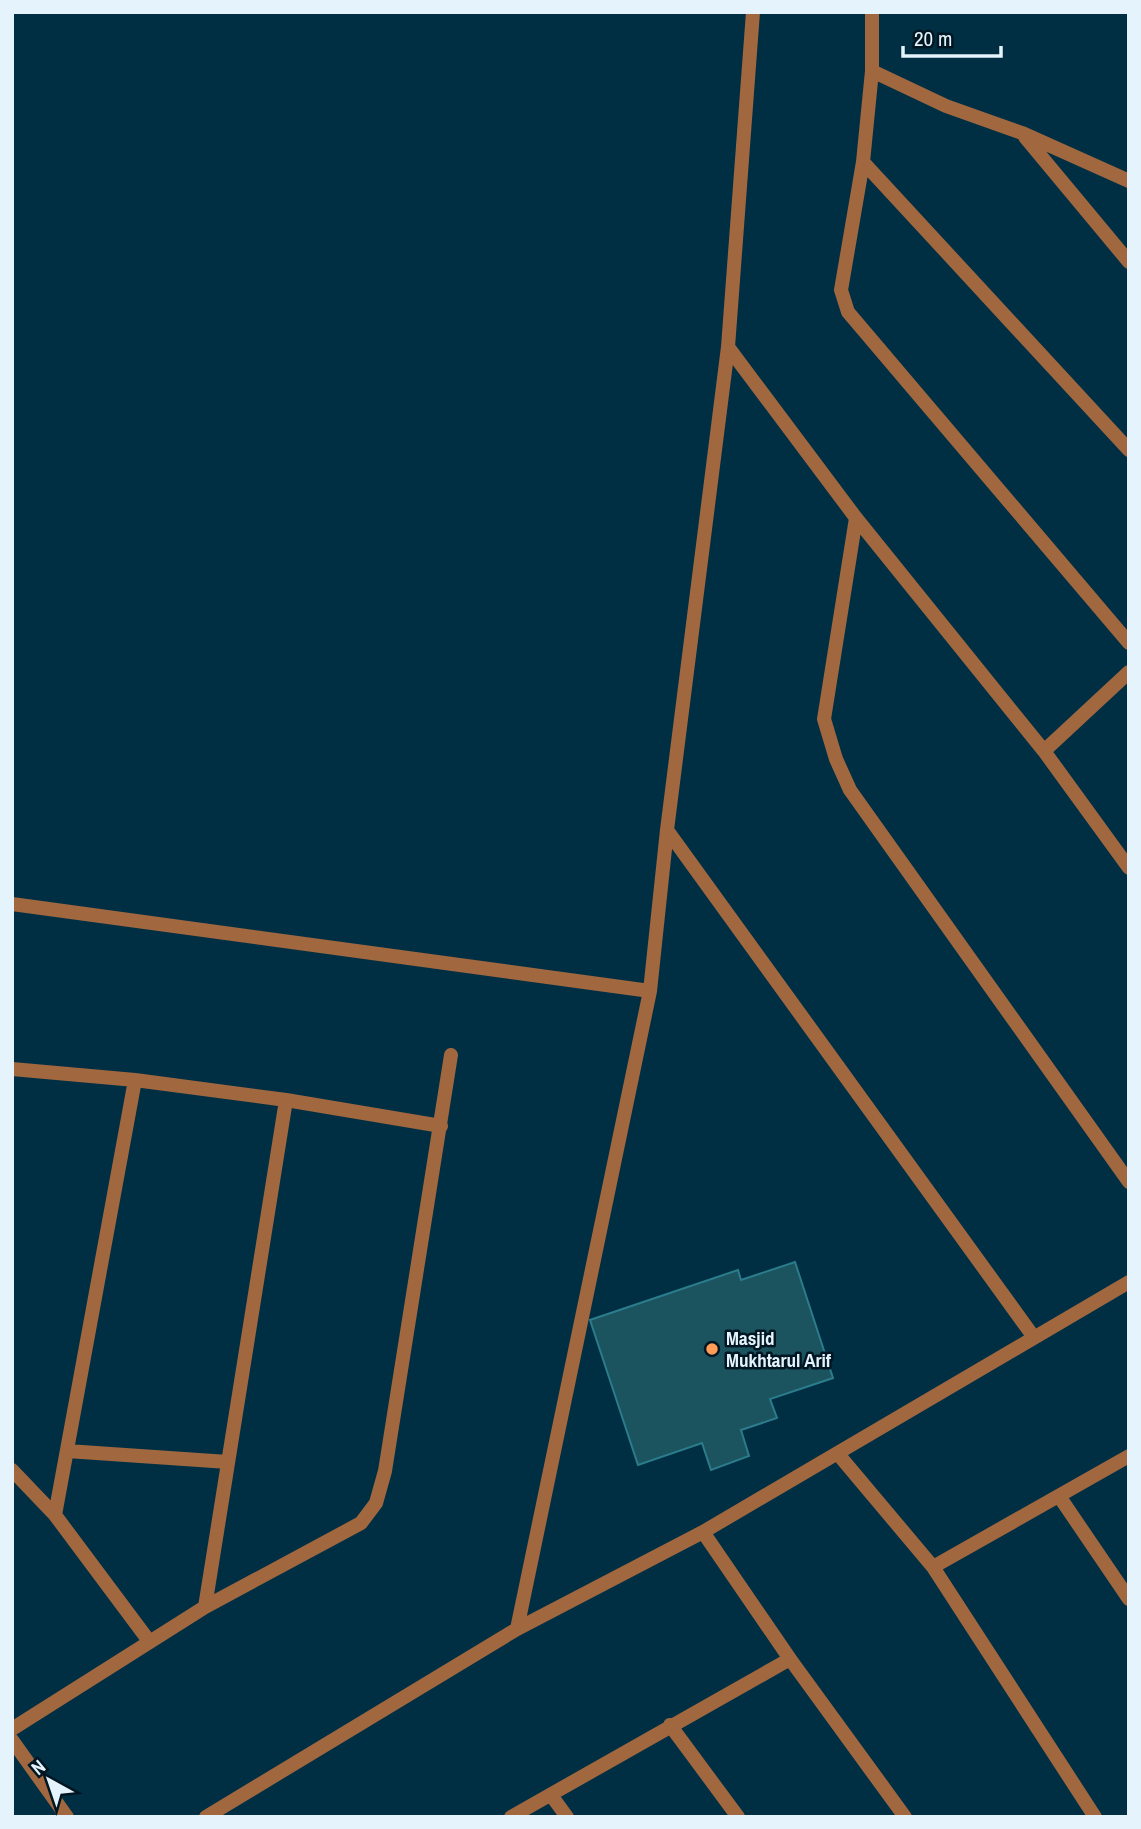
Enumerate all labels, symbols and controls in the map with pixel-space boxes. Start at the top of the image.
scale bar [903,14,1001,58]
text: 20 m [914,24,952,53]
place label: Masjid Mukhtarul Arif [726,1325,832,1373]
marker: Masjid Mukhtarul Arif [704,1341,720,1357]
north arrow [14,1745,84,1815]
text: N [25,1753,51,1781]

